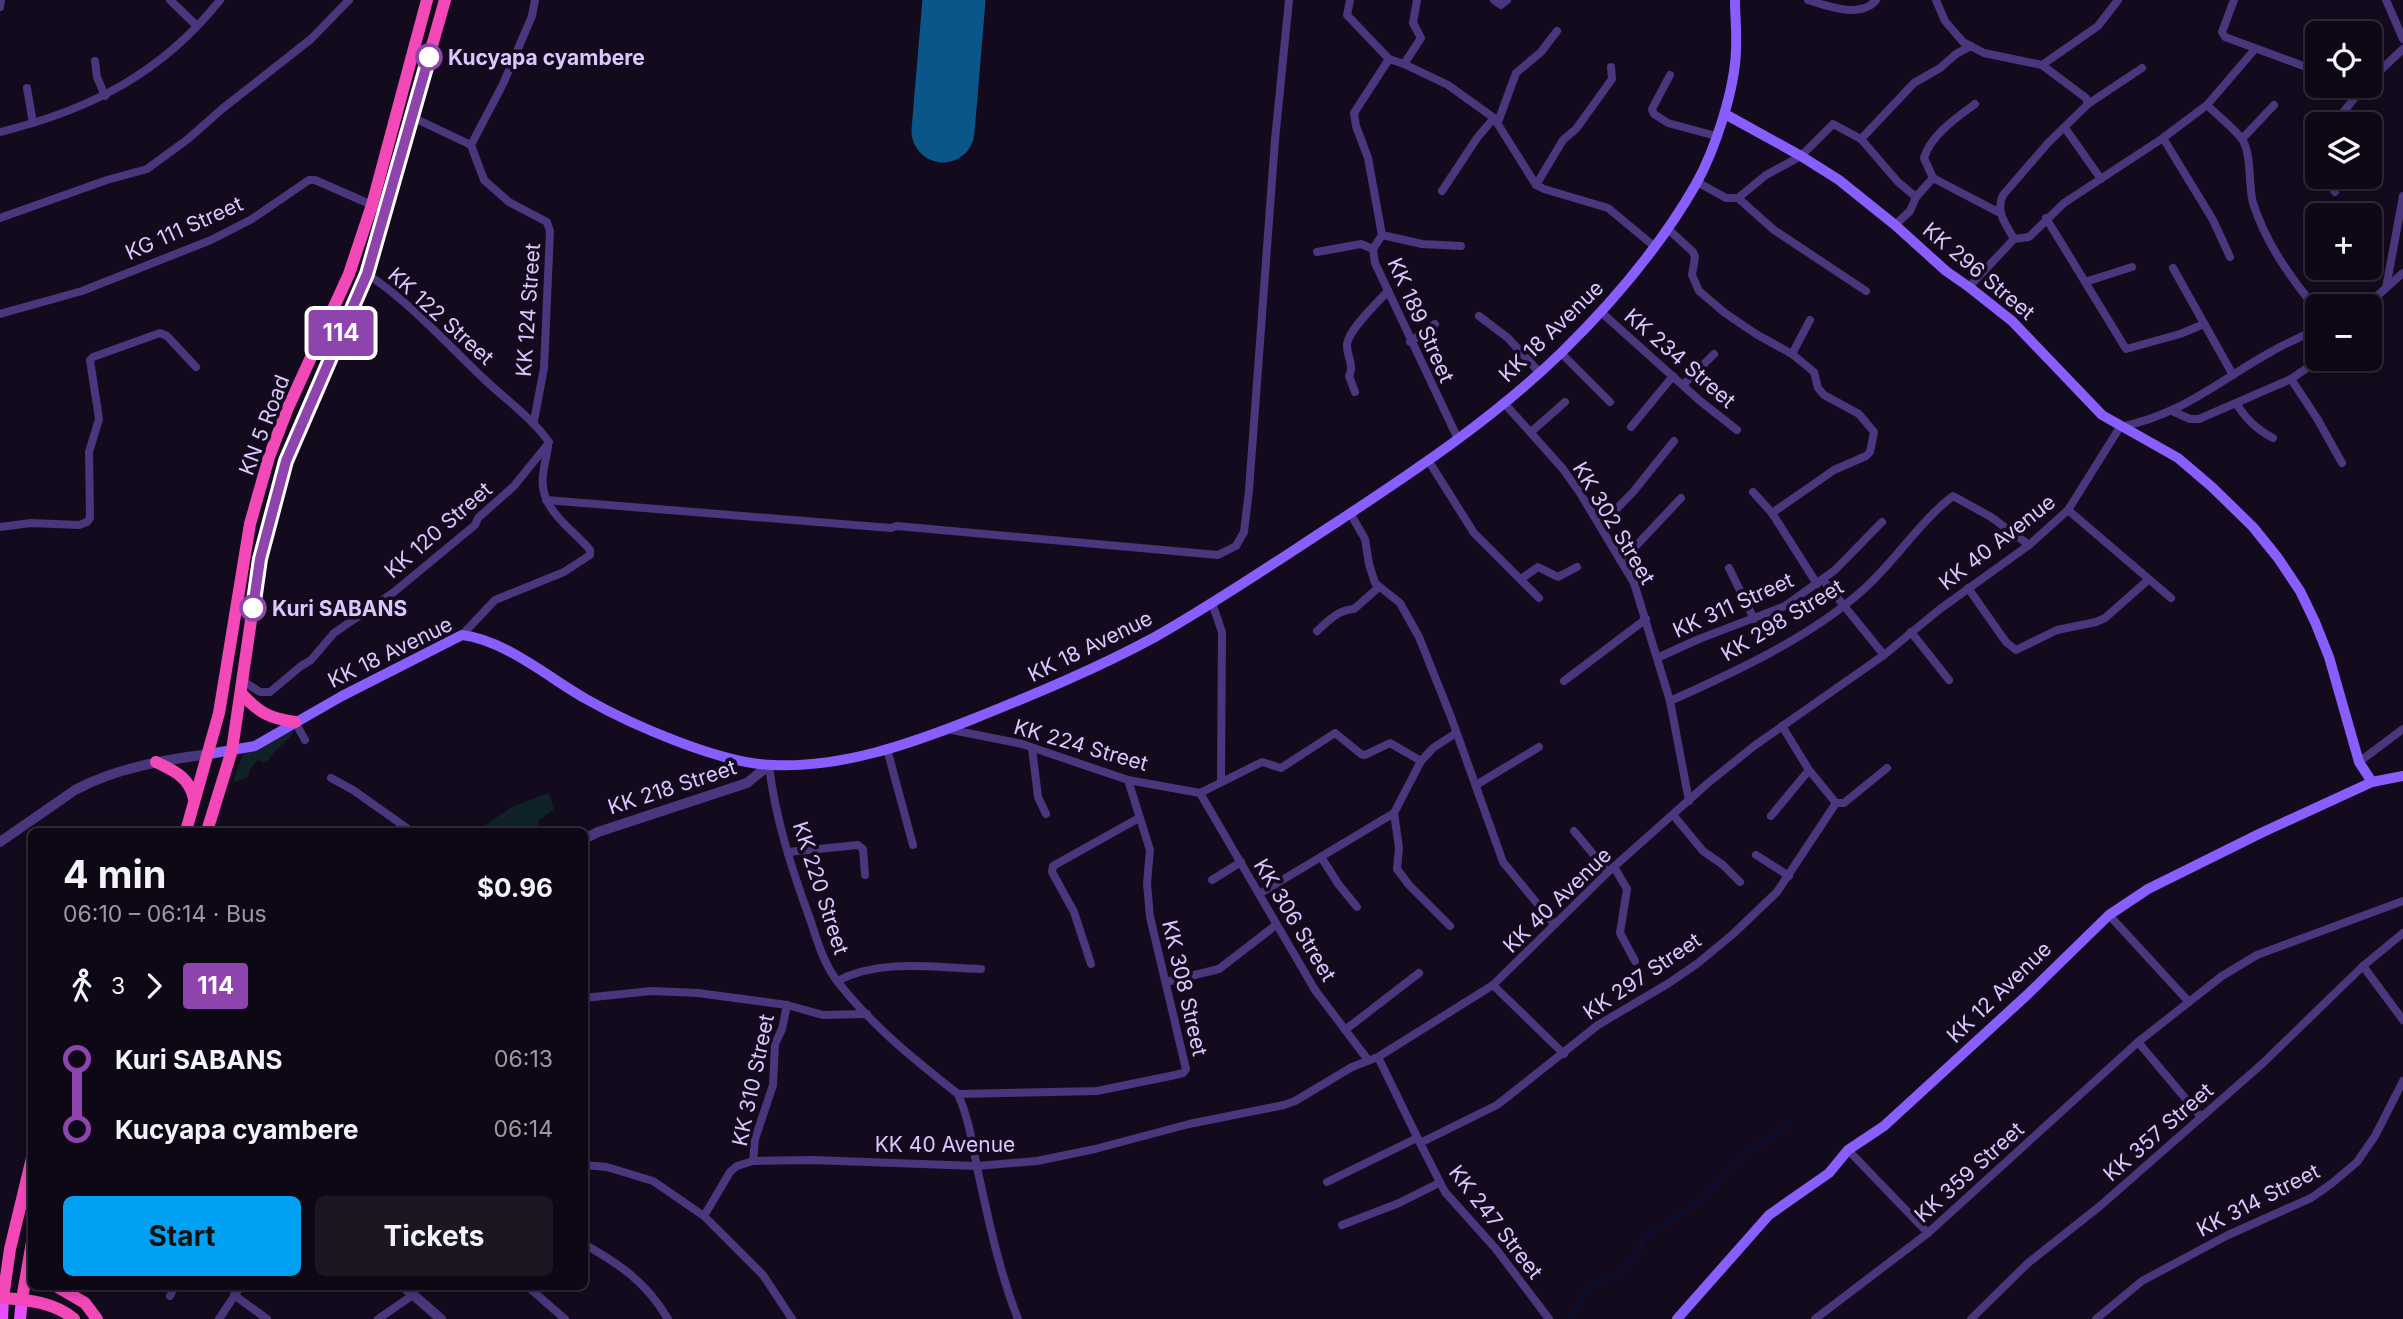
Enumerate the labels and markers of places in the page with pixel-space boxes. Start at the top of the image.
marker: Kucyapa cyambere [416,44,442,70]
place label: Kucyapa cyambere [448,45,645,70]
marker: Kuri SABANS [240,595,266,621]
place label: Kuri SABANS [272,596,407,621]

